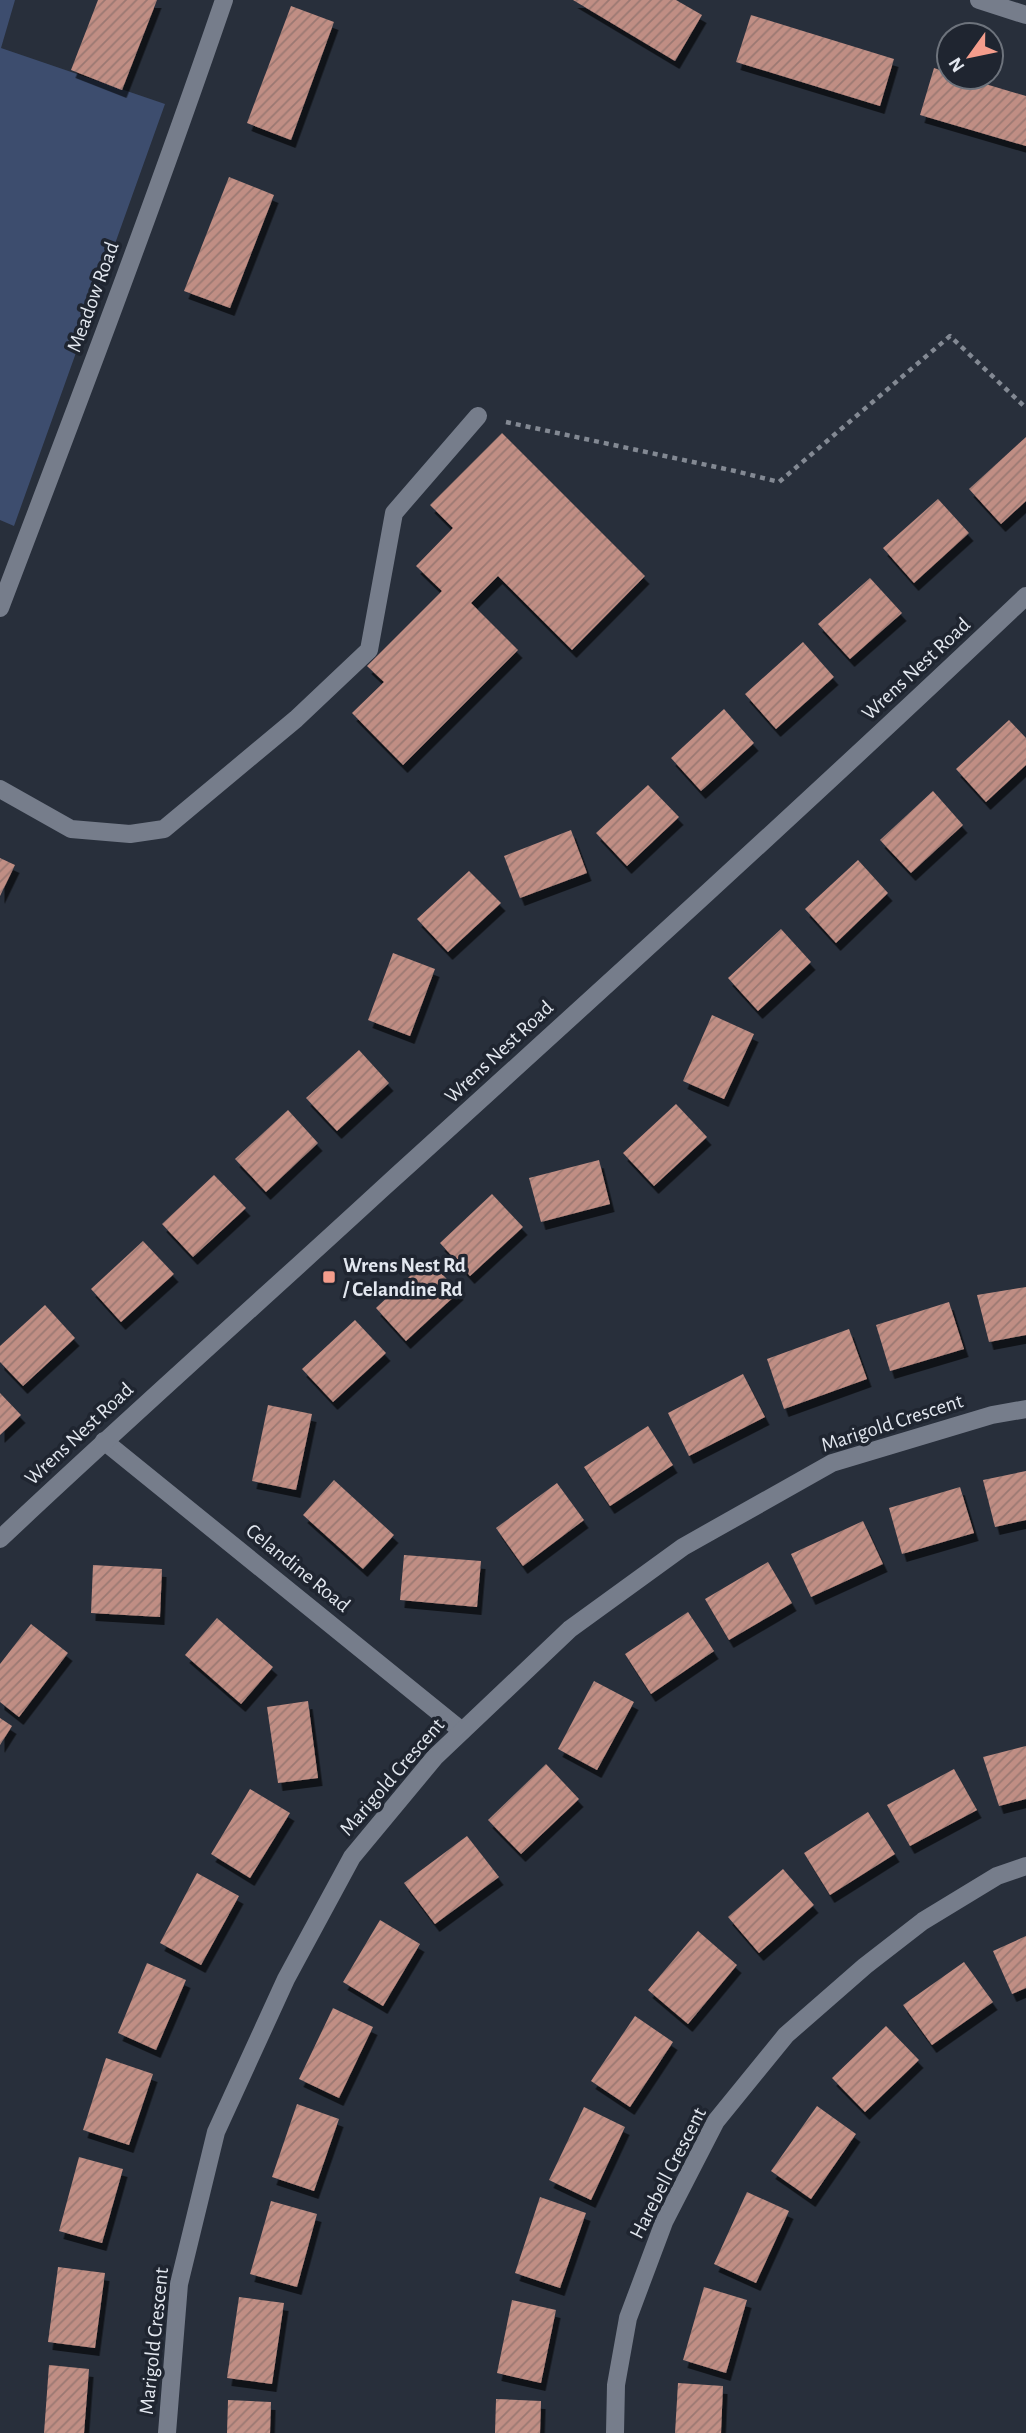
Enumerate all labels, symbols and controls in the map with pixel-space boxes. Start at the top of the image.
north arrow [935,21,1005,91]
text: N [945,54,969,75]
street label: Meadow Road [63,239,123,355]
street label: Wrens Nest Road [858,614,974,724]
street label: Wrens Nest Road [441,997,557,1107]
place label: Wrens Nest Rd / Celandine Rd [342,1255,466,1300]
marker: Wrens Nest Rd / Celandine Rd [321,1269,337,1285]
street label: Wrens Nest Road [21,1379,137,1489]
street label: Marigold Crescent [818,1390,966,1456]
street label: Celandine Road [242,1520,354,1616]
street label: Marigold Crescent [336,1714,449,1840]
street label: Harebell Crescent [626,2104,710,2242]
street label: Marigold Crescent [136,2266,172,2416]

